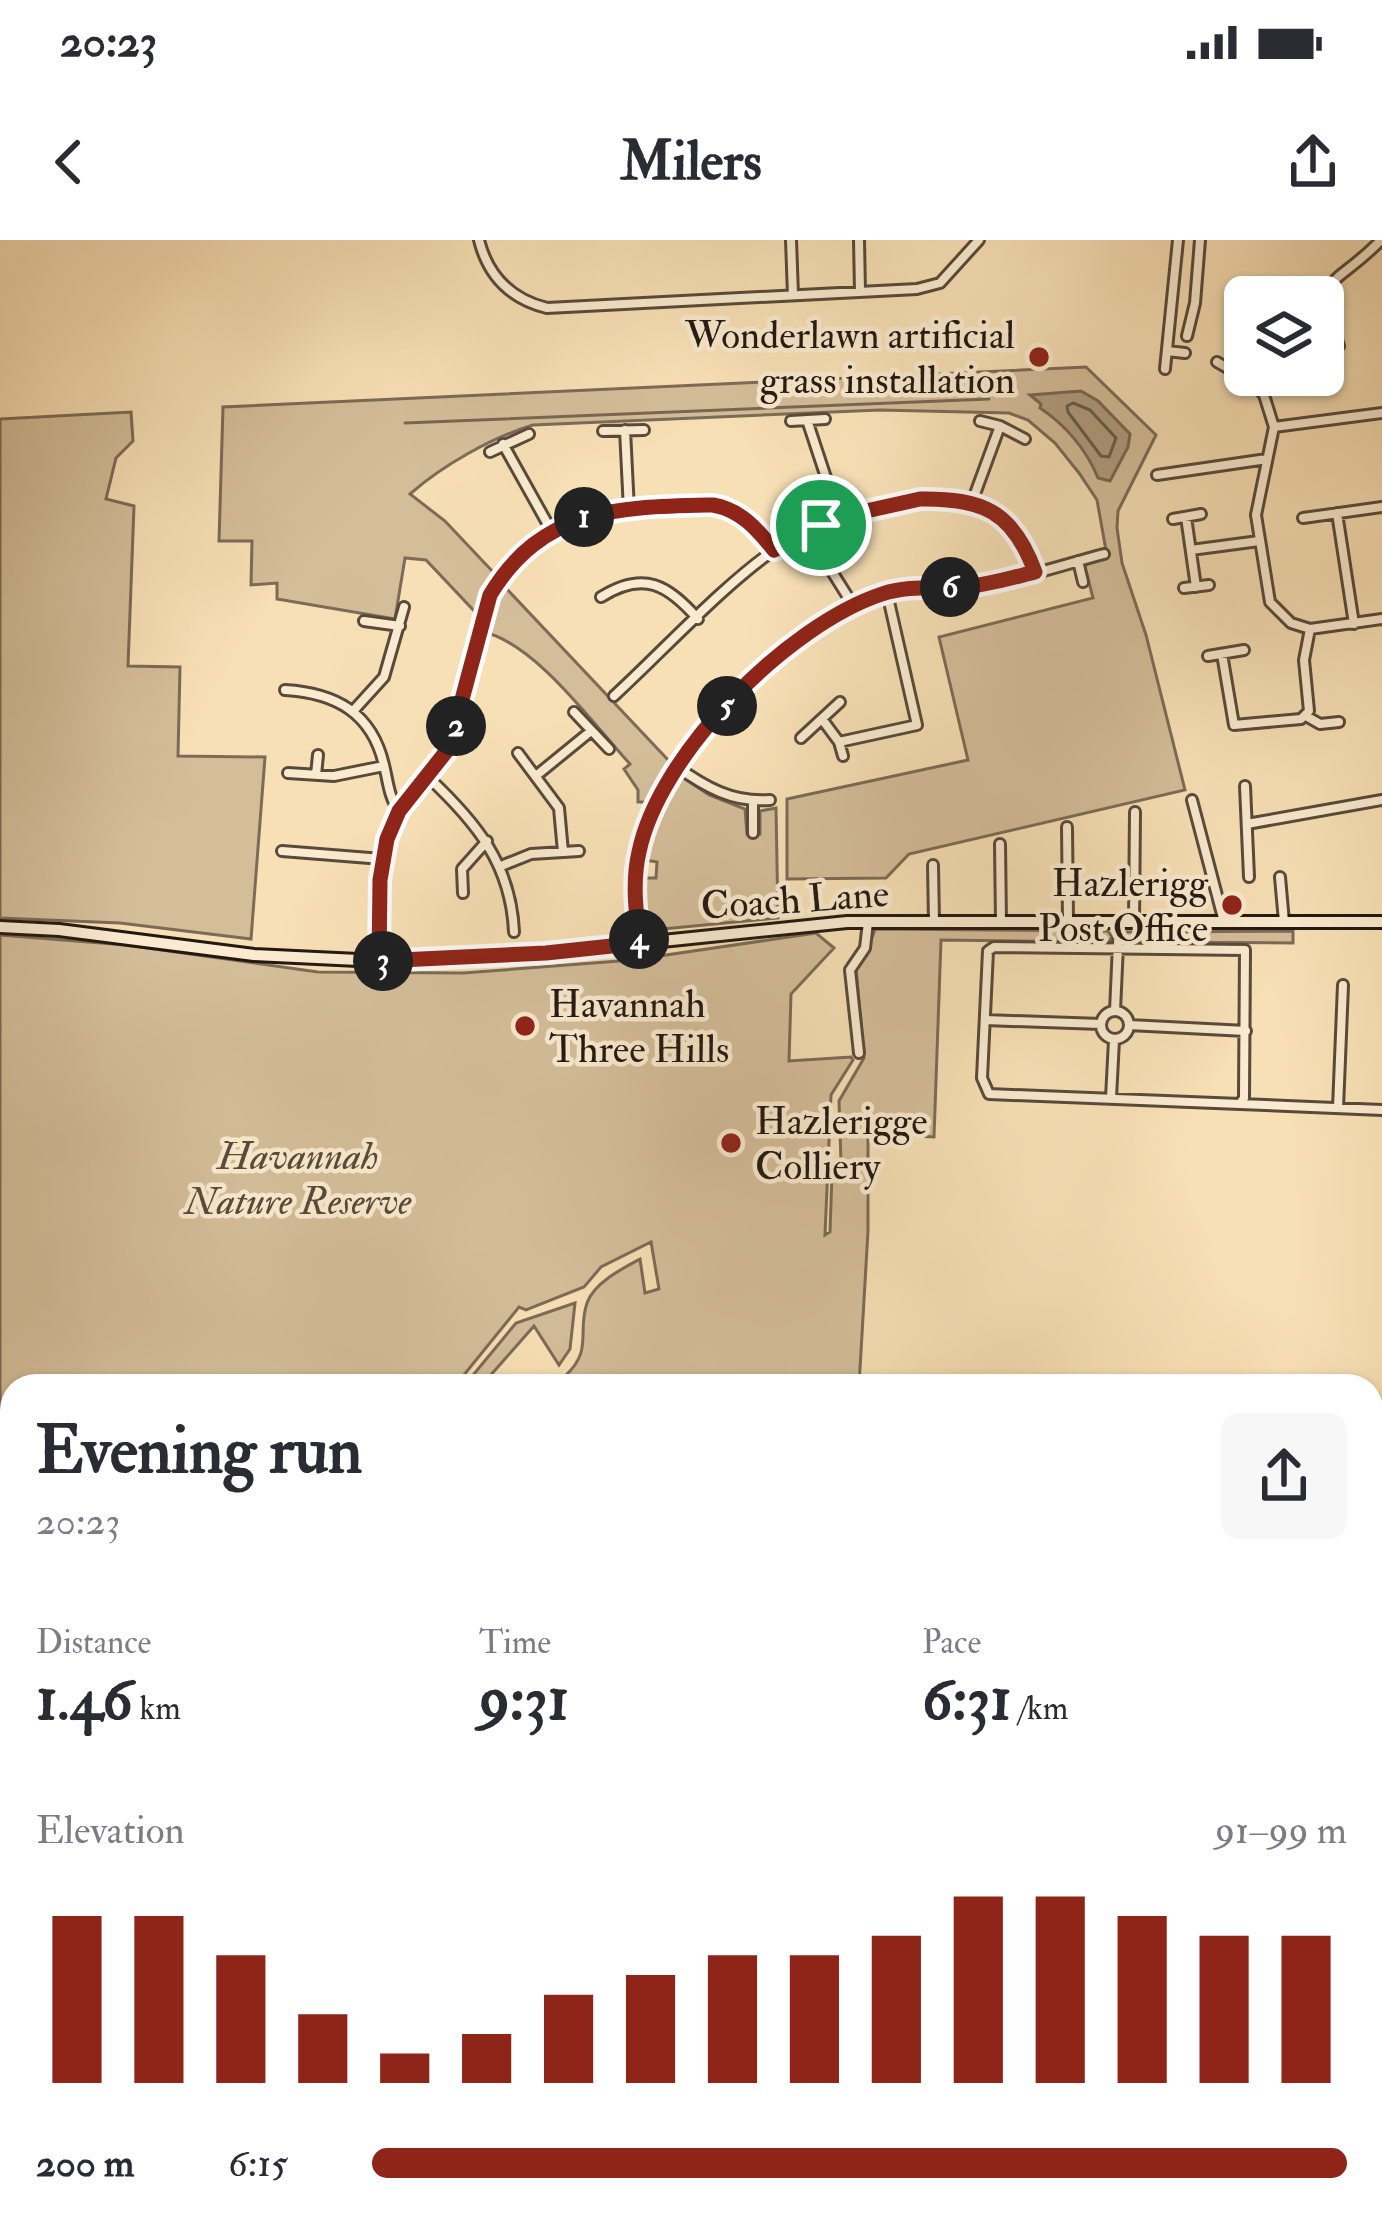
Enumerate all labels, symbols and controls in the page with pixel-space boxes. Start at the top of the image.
text: 20:23 [60,14,157,70]
text: Milers [620,128,762,196]
icon: back [36,129,102,195]
icon: share [1280,129,1346,195]
map controls [1224,276,1344,396]
button: layers [1224,276,1344,396]
place label: Wonderlawn artificial grass installation [684,311,1015,405]
marker: Wonderlawn artificial grass installation [1026,344,1052,370]
pin [770,474,872,576]
pin: 1 [554,487,614,547]
icon: arrive [788,492,854,558]
text: 1 [578,496,590,537]
pin: 6 [920,557,980,617]
text: 6 [942,566,958,607]
pin: 5 [697,676,757,736]
text: 5 [720,685,734,726]
pin: 2 [426,696,486,756]
text: 2 [448,705,464,746]
place label: Hazlerigg Post Office [1038,859,1209,953]
street label: Coach Lane [699,869,891,931]
marker: Hazlerigg Post Office [1219,892,1245,918]
pin: 4 [609,909,669,969]
text: 4 [630,918,648,959]
pin: 3 [353,931,413,991]
text: 3 [377,940,389,981]
place label: Havannah Three Hills [549,980,729,1074]
marker: Havannah Three Hills [512,1013,538,1039]
place label: Hazlerigge Colliery [755,1097,928,1191]
marker: Hazlerigge Colliery [718,1130,744,1156]
park label: Havannah Nature Reserve [183,1132,412,1226]
text: Evening run [36,1410,362,1493]
button: share [1221,1413,1347,1539]
text: 20:23 [36,1497,120,1546]
text: Distance [36,1622,151,1663]
text: Time [479,1622,551,1663]
text: Pace [922,1622,981,1663]
text: 1.46 [36,1663,133,1738]
text: 9:31 [479,1663,569,1738]
text: 6:31 [922,1663,1012,1738]
text: km [133,1688,181,1729]
text: /km [1012,1688,1068,1729]
text: Elevation [36,1806,185,1855]
text: 91–99 m [1215,1806,1347,1855]
text: 200 m [36,2139,134,2188]
text: 6:15 [228,2139,288,2188]

